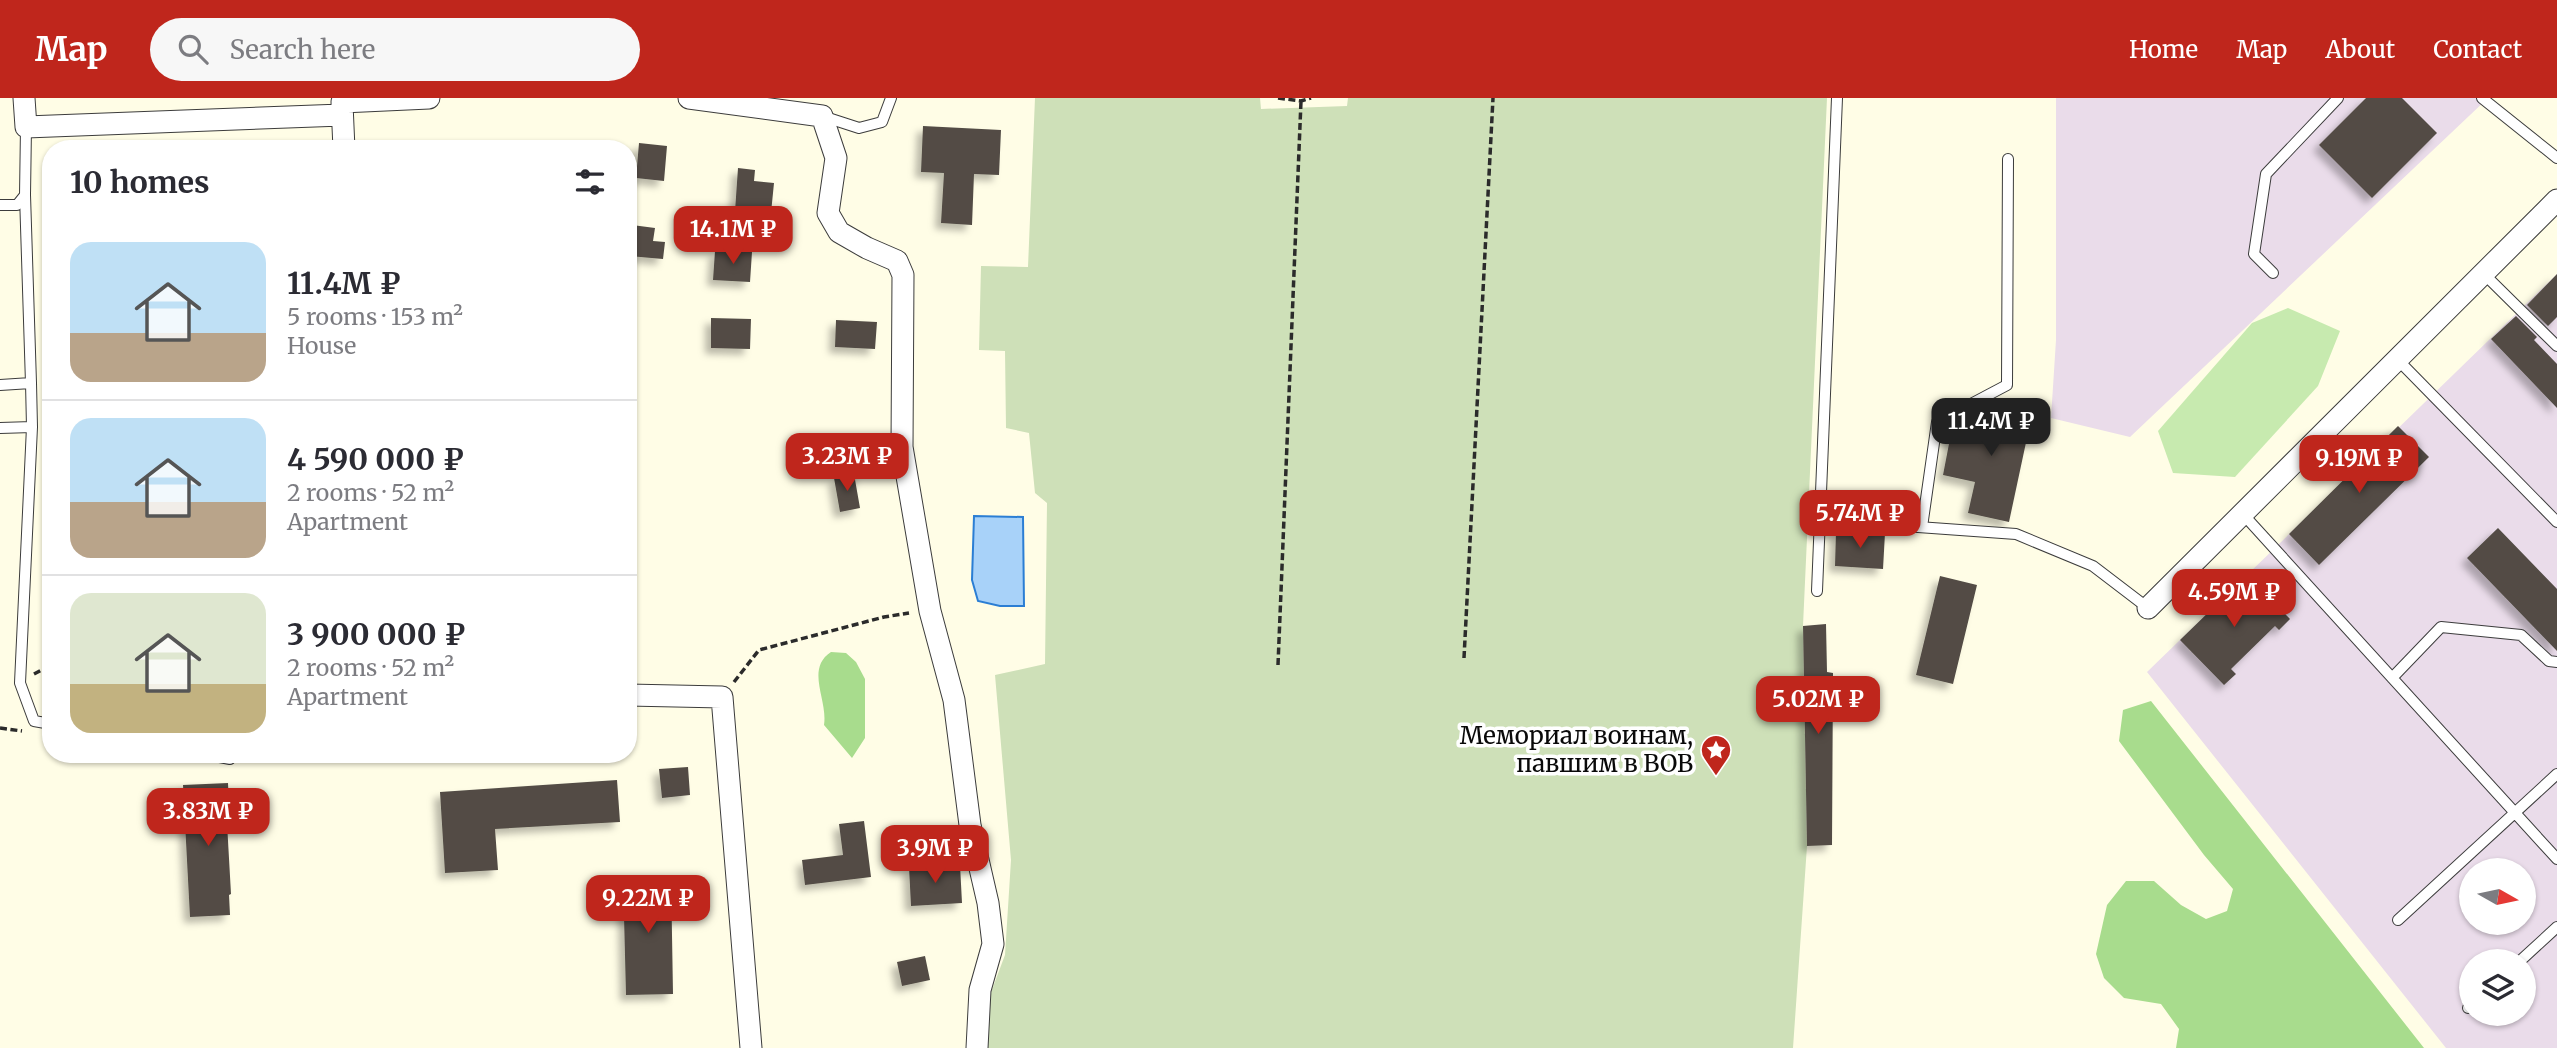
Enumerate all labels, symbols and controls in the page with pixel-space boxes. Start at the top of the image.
search box [150,18,640,81]
text: Map [35,29,108,70]
icon: search [174,30,212,68]
text: Search here [230,33,375,66]
text: Home [2129,34,2198,65]
text: Map [2236,34,2287,65]
text: About [2325,34,2395,65]
text: Contact [2433,34,2522,65]
text: 10 homes [70,163,210,201]
icon: filters [571,163,609,201]
pin: 14.1M ₽ [668,206,798,266]
text: 14.1M ₽ [690,214,776,243]
text: 11.4M ₽ [287,264,401,302]
icon: home [126,270,210,354]
text: 5 rooms · 153 m² [287,302,463,331]
text: House [287,331,356,360]
pin: 11.4M ₽ [1926,398,2056,458]
text: 11.4M ₽ [1947,406,2035,435]
pin: 3.23M ₽ [782,434,912,493]
pin: 9.19M ₽ [2294,436,2424,495]
text: 4 590 000 ₽ [287,440,464,478]
text: 3.23M ₽ [802,441,892,470]
text: 9.19M ₽ [2315,443,2403,472]
icon: home [126,446,210,530]
text: 2 rooms · 52 m² [287,478,454,507]
pin: 5.74M ₽ [1795,490,1925,550]
text: 5.74M ₽ [1816,498,1904,527]
text: Apartment [287,507,408,536]
pin: 4.59M ₽ [2169,570,2299,629]
text: 4.59M ₽ [2188,577,2280,606]
text: 3 900 000 ₽ [287,615,465,653]
icon: home [126,621,210,705]
text: 2 rooms · 52 m² [287,653,454,682]
pin: 5.02M ₽ [1753,676,1883,736]
text: Apartment [287,682,408,711]
text: 5.02M ₽ [1772,684,1864,713]
place label: Мемориал воинам, павшим в ВОВ [1460,720,1693,779]
place icon: Мемориал воинам, павшим в ВОВ [1699,733,1733,777]
pin: 3.83M ₽ [143,788,273,848]
text: 3.83M ₽ [163,796,253,825]
pin: 3.9M ₽ [878,826,992,885]
text: 3.9M ₽ [897,833,973,862]
north arrow [2459,858,2536,934]
map controls [2459,858,2536,1026]
pin: 9.22M ₽ [583,876,713,935]
text: 9.22M ₽ [602,883,694,912]
button: layers [2459,949,2536,1026]

